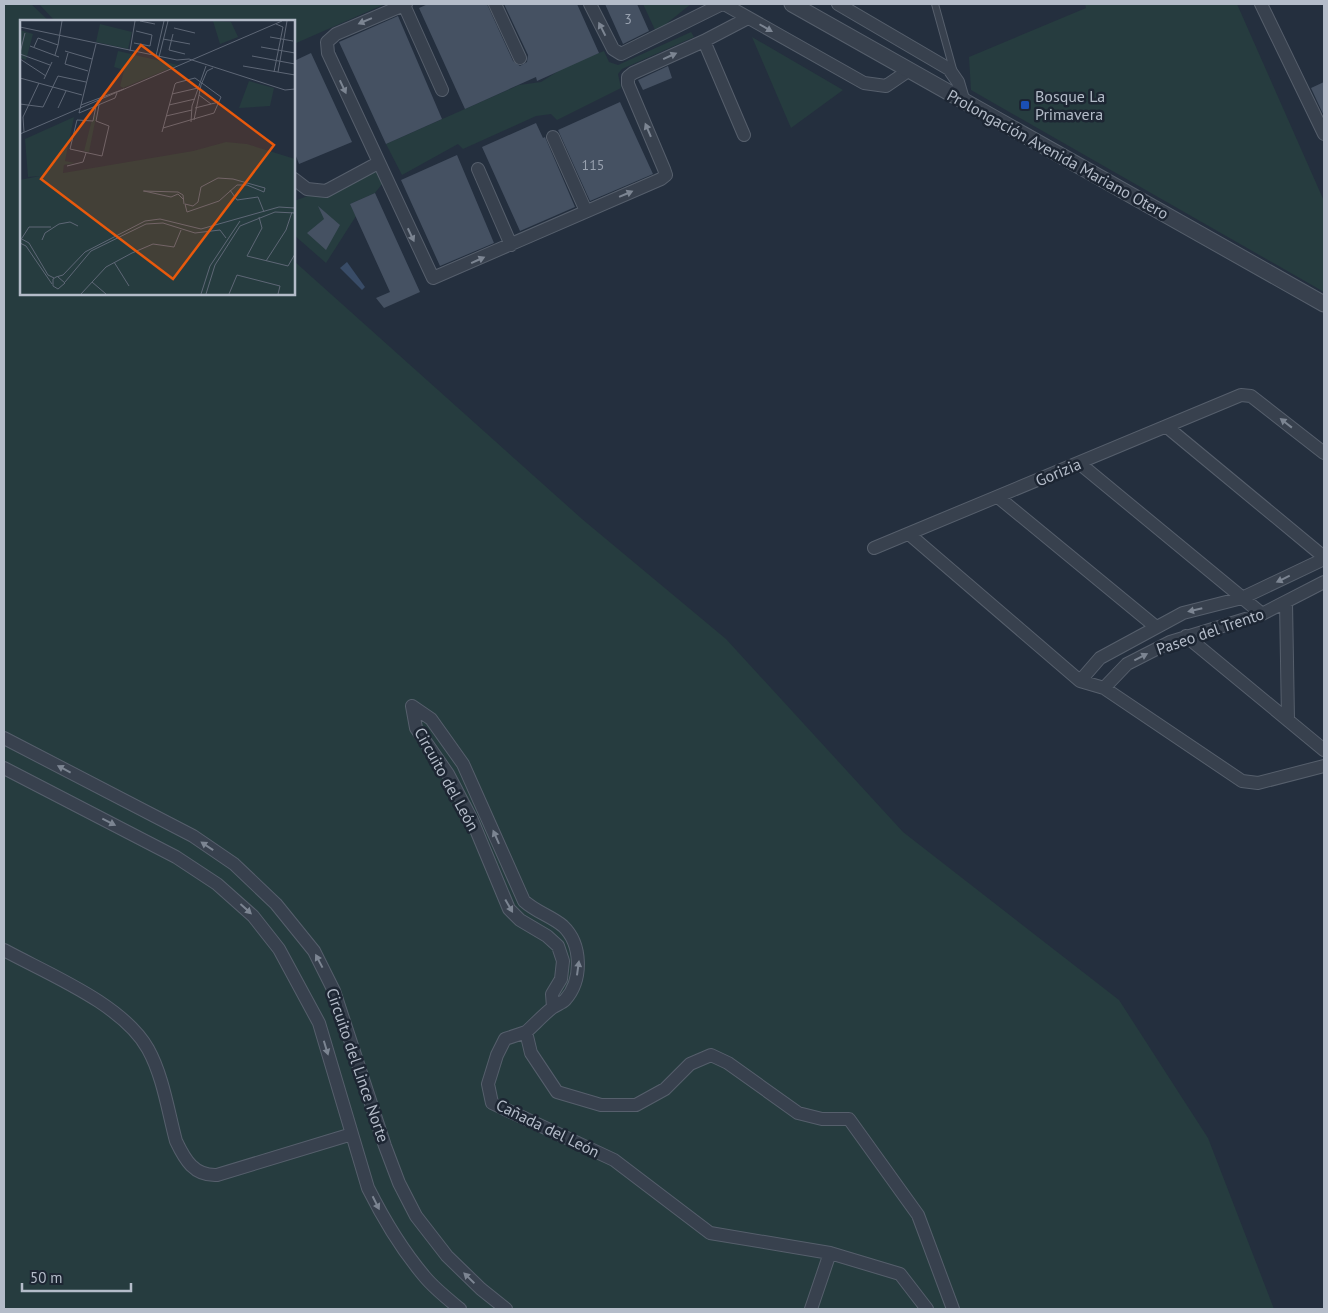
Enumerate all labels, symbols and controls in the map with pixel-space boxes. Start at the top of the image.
house number: 3 [624,10,632,28]
one-way arrow [358,18,372,26]
inset map [20,20,295,295]
one-way arrow [598,22,606,36]
one-way arrow [759,24,774,32]
one-way arrow [663,52,677,60]
one-way arrow [339,80,348,95]
street label: Prolongación Avenida Mariano Otero [944,85,1172,223]
place label: Bosque La Primavera [1035,86,1105,124]
marker: Bosque La Primavera [1019,99,1031,111]
one-way arrow [643,123,651,137]
house number: 115 [582,156,604,174]
one-way arrow [619,190,634,198]
one-way arrow [408,228,416,242]
one-way arrow [471,255,485,263]
one-way arrow [1279,418,1293,428]
street label: Gorizia [1032,454,1084,490]
one-way arrow [1276,575,1290,583]
street label: Paseo del Trento [1154,603,1266,659]
one-way arrow [1187,606,1203,614]
one-way arrow [1133,653,1148,661]
street label: Circuito del León [410,724,484,834]
one-way arrow [57,765,71,773]
one-way arrow [102,818,117,826]
one-way arrow [492,830,500,844]
one-way arrow [200,841,214,851]
one-way arrow [505,899,514,912]
one-way arrow [239,904,252,915]
one-way arrow [315,954,323,969]
one-way arrow [574,959,582,975]
street label: Circuito del Lince Norte [322,985,394,1145]
one-way arrow [323,1041,331,1056]
street label: Cañada del León [493,1094,603,1162]
one-way arrow [372,1196,380,1210]
scale bar [22,1260,131,1292]
text: 50 m [30,1268,63,1287]
one-way arrow [463,1272,475,1284]

